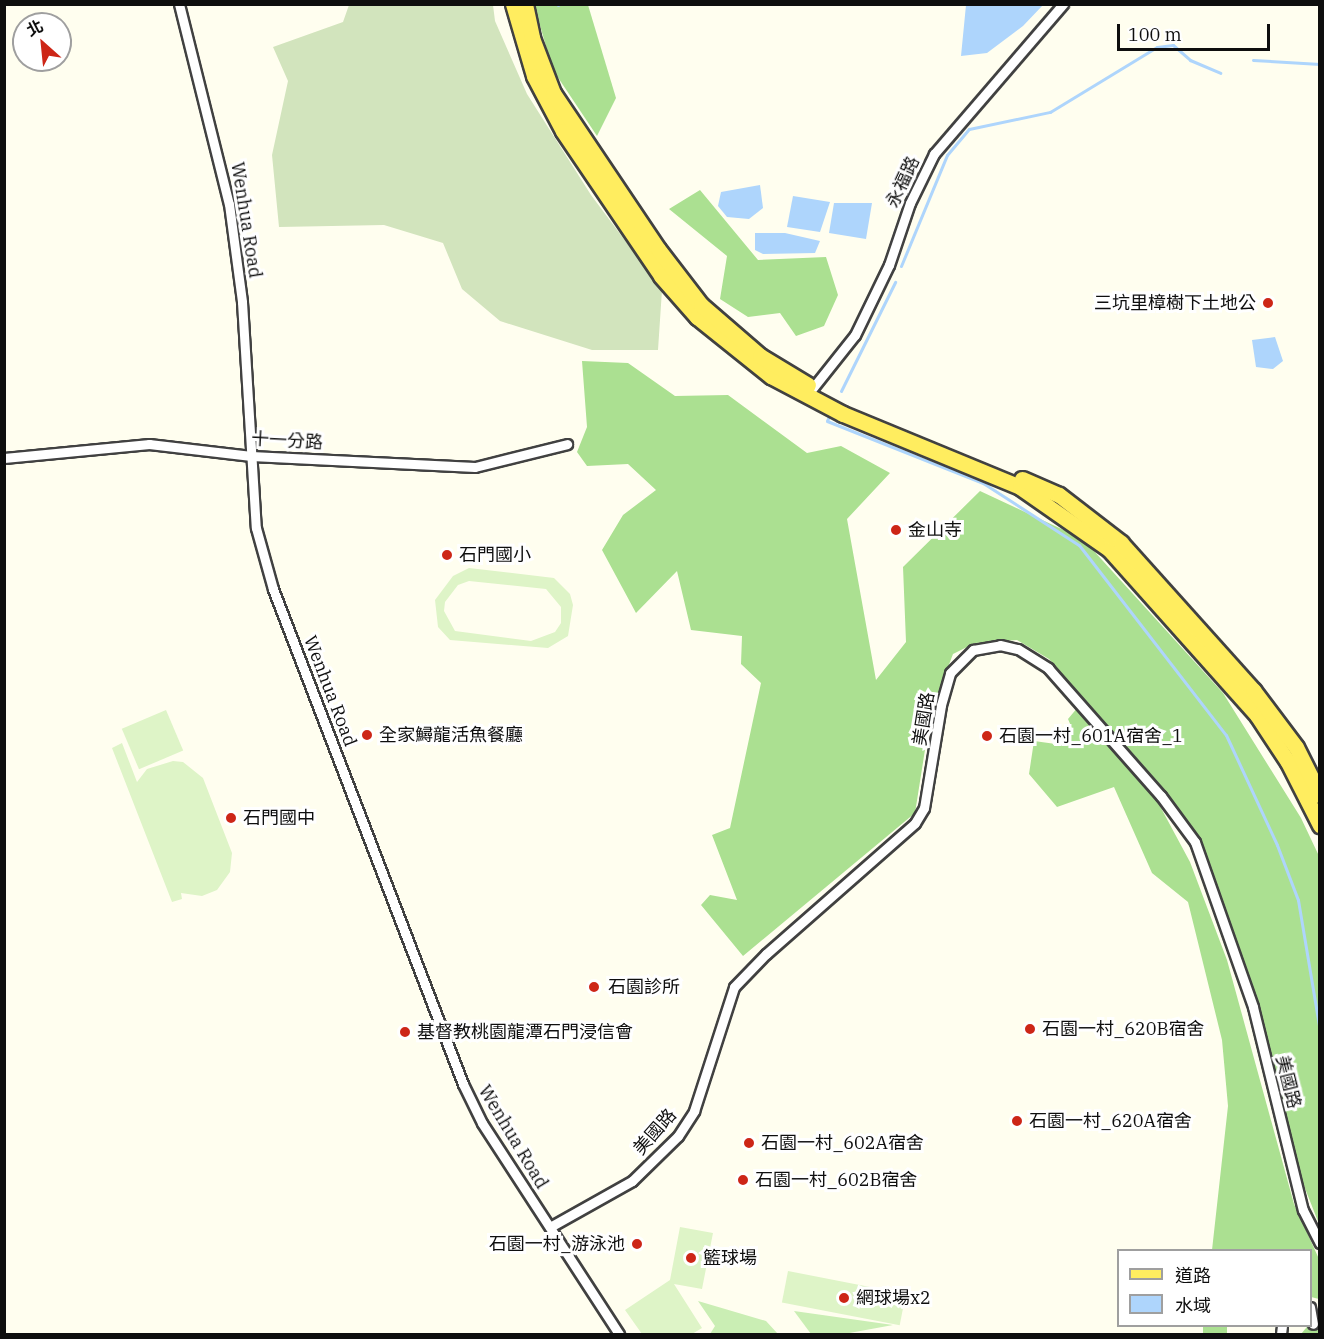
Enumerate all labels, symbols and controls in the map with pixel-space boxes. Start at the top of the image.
north arrow [12,12,72,72]
scale bar [1120,12,1273,50]
text: 北 [23,15,46,40]
text: 100 m [1128,23,1182,46]
street label: 永福路 [882,153,924,211]
street label: Wenhua Road [226,160,266,280]
place label: 三坑里樟樹下土地公 [1094,292,1256,314]
marker: 三坑里樟樹下土地公 [1261,296,1275,310]
street label: 十一分路 [250,428,324,454]
place label: 金山寺 [908,519,962,541]
marker: 金山寺 [889,523,903,537]
place label: 石門國小 [459,544,531,566]
marker: 石門國小 [440,548,454,562]
street label: Wenhua Road [299,632,361,750]
street label: 美國路 [909,691,939,747]
place label: 全家鱘龍活魚餐廳 [379,724,523,746]
place label: 石園一村_601A宿舍_1 [999,725,1183,747]
marker: 全家鱘龍活魚餐廳 [360,728,374,742]
marker: 石園一村_601A宿舍_1 [980,729,994,743]
place label: 石門國中 [243,807,315,829]
marker: 石門國中 [224,811,238,825]
place label: 石園診所 [608,976,680,998]
marker: 石園診所 [585,978,603,996]
place label: 石園一村_620B宿舍 [1042,1018,1205,1040]
place label: 基督教桃園龍潭石門浸信會 [417,1021,633,1043]
marker: 石園一村_620B宿舍 [1023,1022,1037,1036]
marker: 基督教桃園龍潭石門浸信會 [398,1025,412,1039]
street label: 美國路 [1271,1053,1305,1111]
street label: Wenhua Road [474,1081,552,1193]
street label: 美國路 [629,1105,681,1159]
place label: 石園一村_620A宿舍 [1029,1110,1192,1132]
marker: 石園一村_620A宿舍 [1010,1114,1024,1128]
place label: 石園一村_602A宿舍 [761,1132,924,1154]
marker: 石園一村_602A宿舍 [742,1136,756,1150]
place label: 石園一村_602B宿舍 [755,1169,918,1191]
marker: 石園一村_602B宿舍 [736,1173,750,1187]
place label: 石園一村_游泳池 [489,1233,625,1255]
marker: 石園一村_游泳池 [630,1237,644,1251]
place label: 籃球場 [703,1247,757,1269]
legend [1117,1249,1312,1327]
marker: 籃球場 [684,1251,698,1265]
text: 道路 [1175,1264,1211,1287]
place label: 網球場x2 [856,1287,931,1309]
marker: 網球場x2 [837,1291,851,1305]
text: 水域 [1175,1294,1211,1317]

